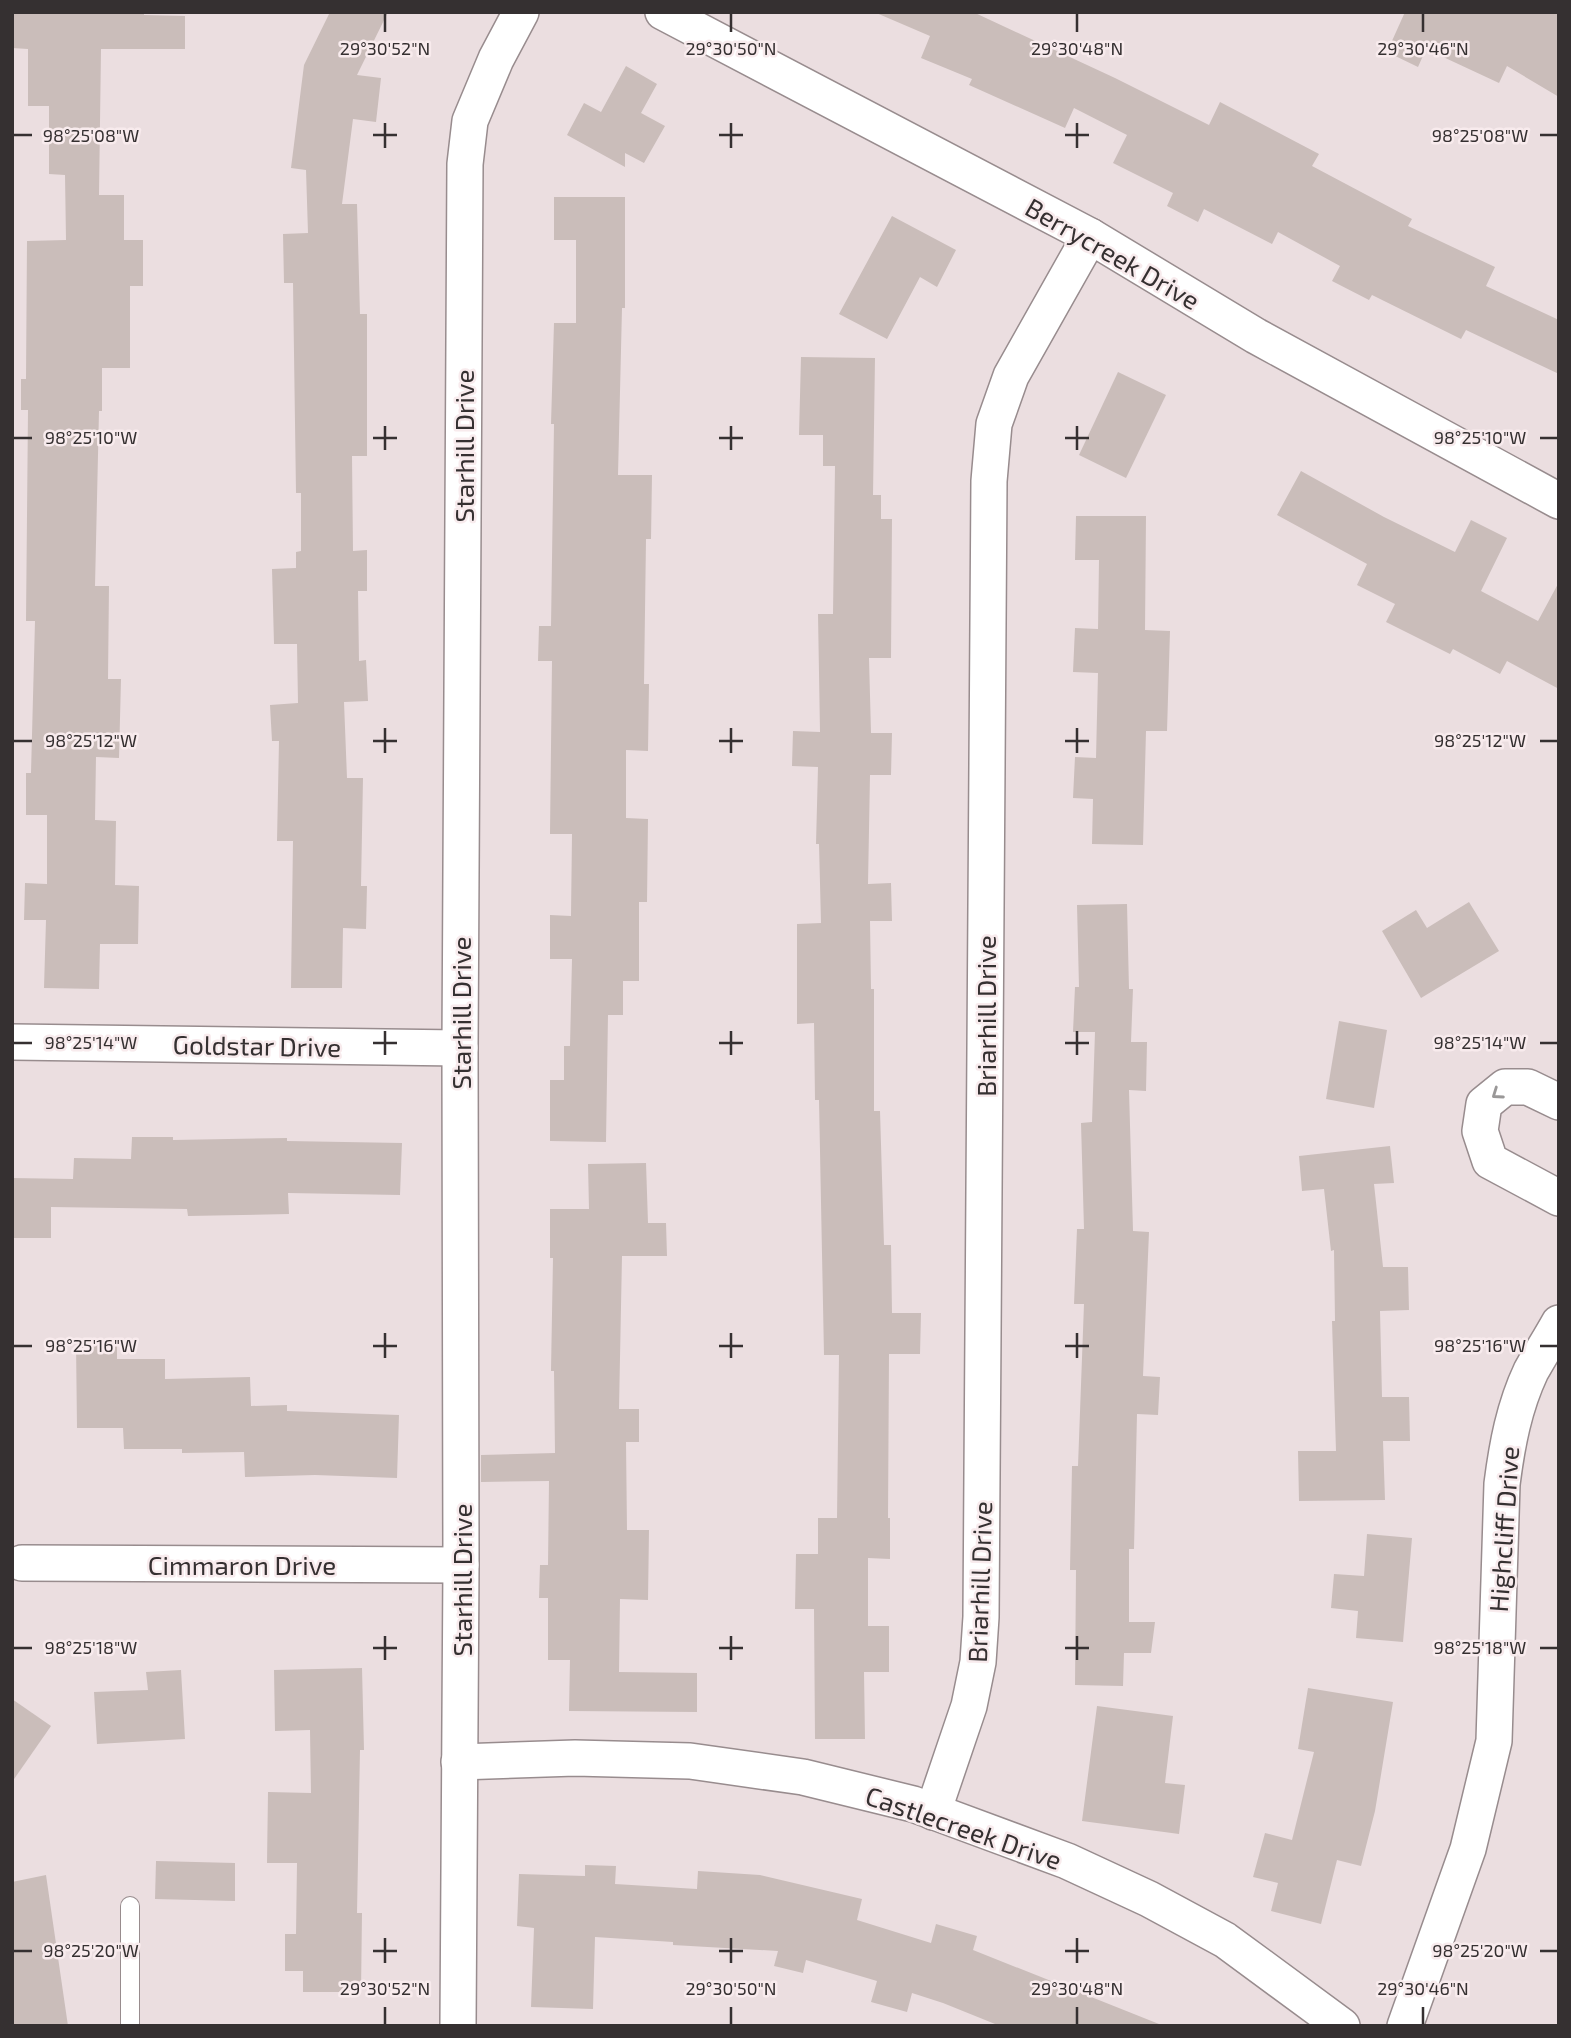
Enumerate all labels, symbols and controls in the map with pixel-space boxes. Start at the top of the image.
text: 29°30'52"N [340,37,430,59]
text: 29°30'50"N [685,37,777,59]
text: 29°30'48"N [1031,37,1123,59]
text: 29°30'46"N [1377,37,1469,59]
text: 98°25'08"W [43,124,139,146]
text: 98°25'08"W [1432,124,1528,146]
street label: Berrycreek Drive [1020,191,1206,315]
street label: Starhill Drive [448,370,479,522]
text: 98°25'10"W [45,426,137,448]
text: 98°25'10"W [1434,426,1526,448]
text: 98°25'12"W [45,729,137,751]
text: 98°25'12"W [1434,729,1526,751]
street label: Briarhill Drive [970,935,1001,1097]
street label: Starhill Drive [445,937,476,1089]
street label: Goldstar Drive [172,1028,342,1062]
text: 98°25'14"W [45,1031,137,1053]
text: 98°25'14"W [1434,1031,1526,1053]
one-way arrow [1492,1086,1505,1098]
text: 98°25'16"W [45,1334,137,1356]
text: 98°25'16"W [1434,1334,1526,1356]
street label: Highcliff Drive [1482,1445,1524,1613]
street label: Briarhill Drive [961,1501,997,1663]
street label: Starhill Drive [446,1504,477,1656]
street label: Cimmaron Drive [148,1549,336,1580]
text: 98°25'18"W [45,1636,137,1658]
text: 98°25'18"W [1434,1636,1526,1658]
street label: Castlecreek Drive [862,1779,1066,1875]
text: 98°25'20"W [43,1939,139,1961]
text: 98°25'20"W [1432,1939,1528,1961]
text: 29°30'52"N [340,1977,430,1999]
text: 29°30'50"N [685,1977,777,1999]
text: 29°30'48"N [1031,1977,1123,1999]
text: 29°30'46"N [1377,1977,1469,1999]

